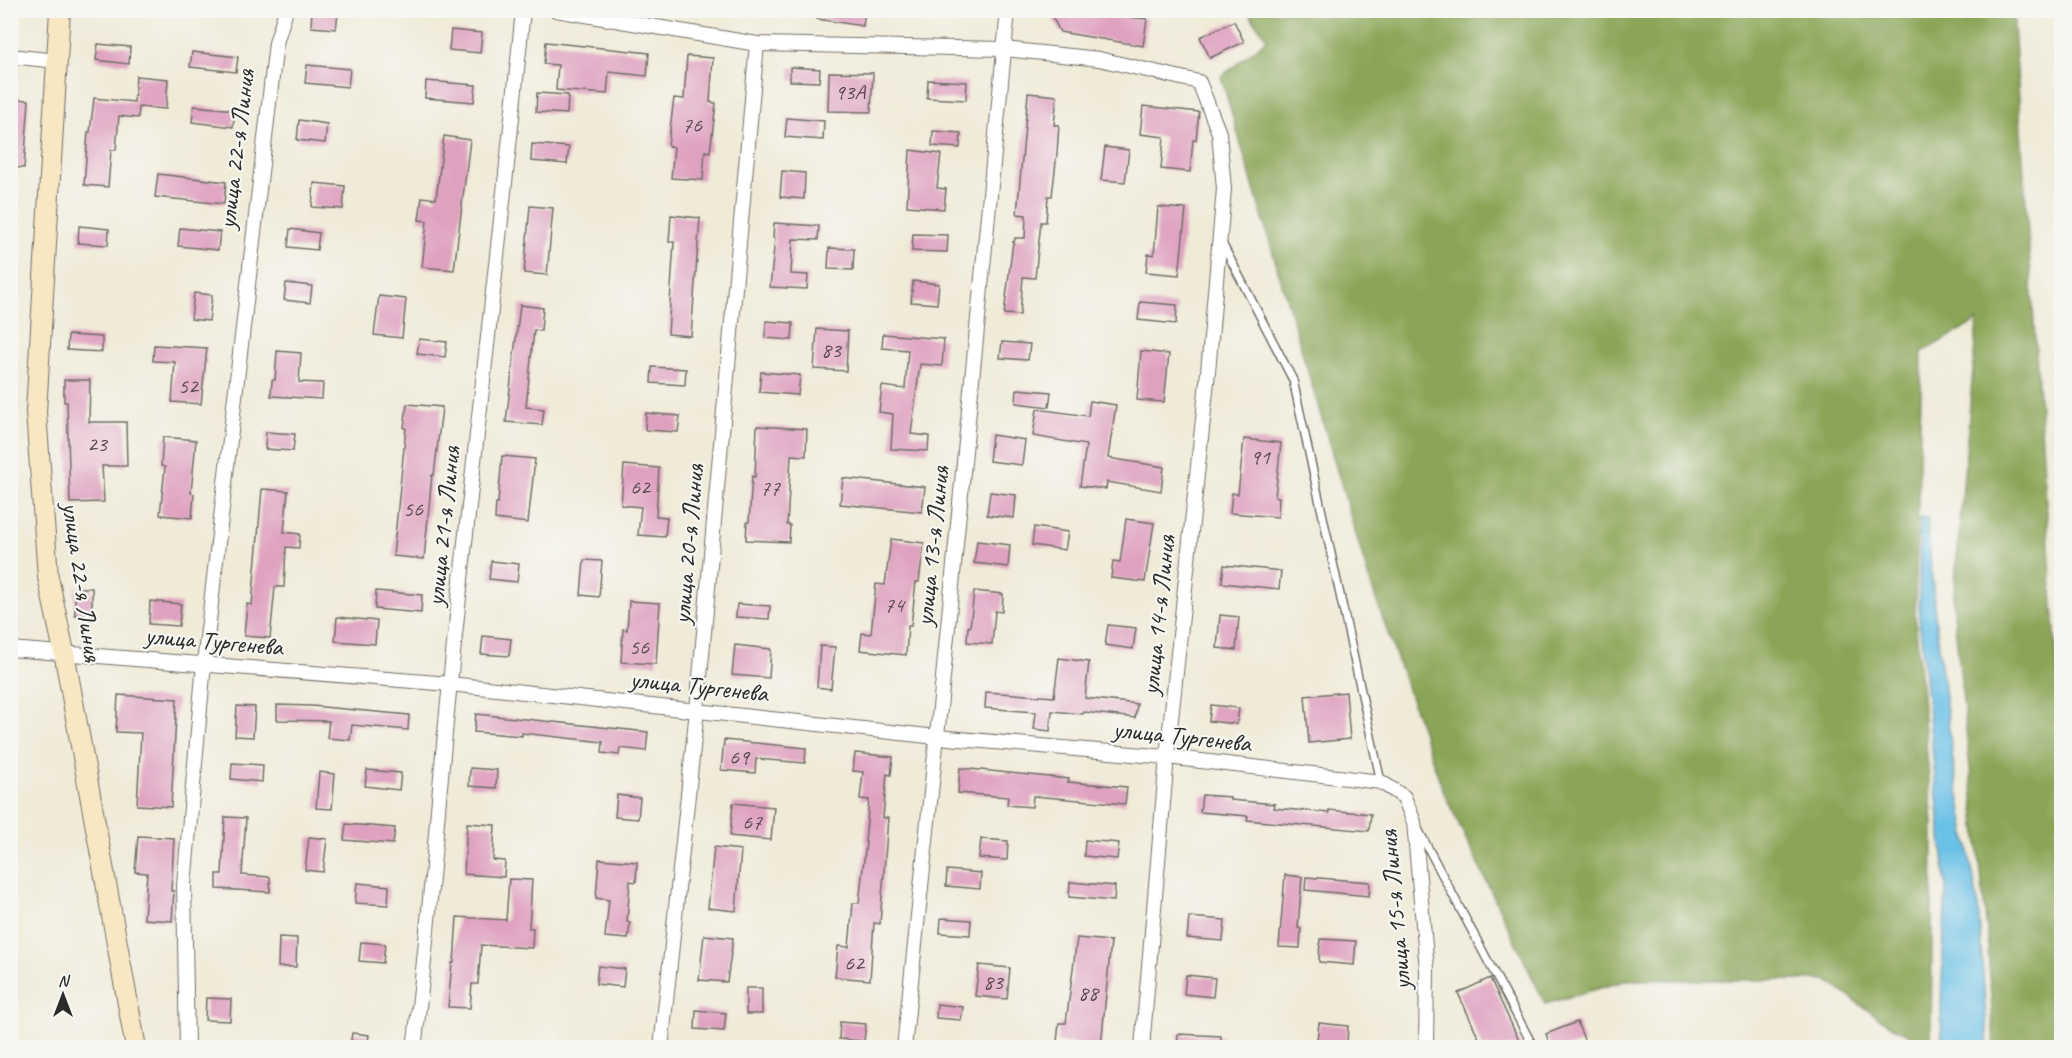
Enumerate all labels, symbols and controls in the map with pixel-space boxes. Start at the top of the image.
street label: улица 22-я Линия [210,66,262,233]
house number: 93А [835,78,866,106]
house number: 76 [682,111,703,139]
house number: 83 [821,336,843,364]
house number: 52 [178,372,200,400]
house number: 23 [87,430,109,458]
street label: улица 21-я Линия [418,443,468,610]
house number: 91 [1250,443,1271,471]
street label: улица 20-я Линия [664,461,712,627]
street label: улица 13-я Линия [907,463,957,630]
house number: 62 [630,473,652,501]
house number: 77 [760,474,781,502]
house number: 56 [403,495,424,523]
street label: улица 22-я Линия [54,498,110,665]
street label: улица 14-я Линия [1133,532,1183,699]
house number: 74 [884,591,906,619]
street label: улица Тургенева [142,618,286,664]
house number: 56 [629,633,650,661]
street label: улица Тургенева [626,662,771,710]
street label: улица Тургенева [1109,712,1254,760]
house number: 69 [729,743,751,771]
house number: 67 [742,808,763,836]
street label: улица 15-я Линия [1371,827,1419,993]
house number: 62 [844,949,866,977]
north arrow [33,965,93,1025]
house number: 83 [983,968,1005,996]
text: N [58,971,71,991]
house number: 88 [1078,979,1100,1007]

